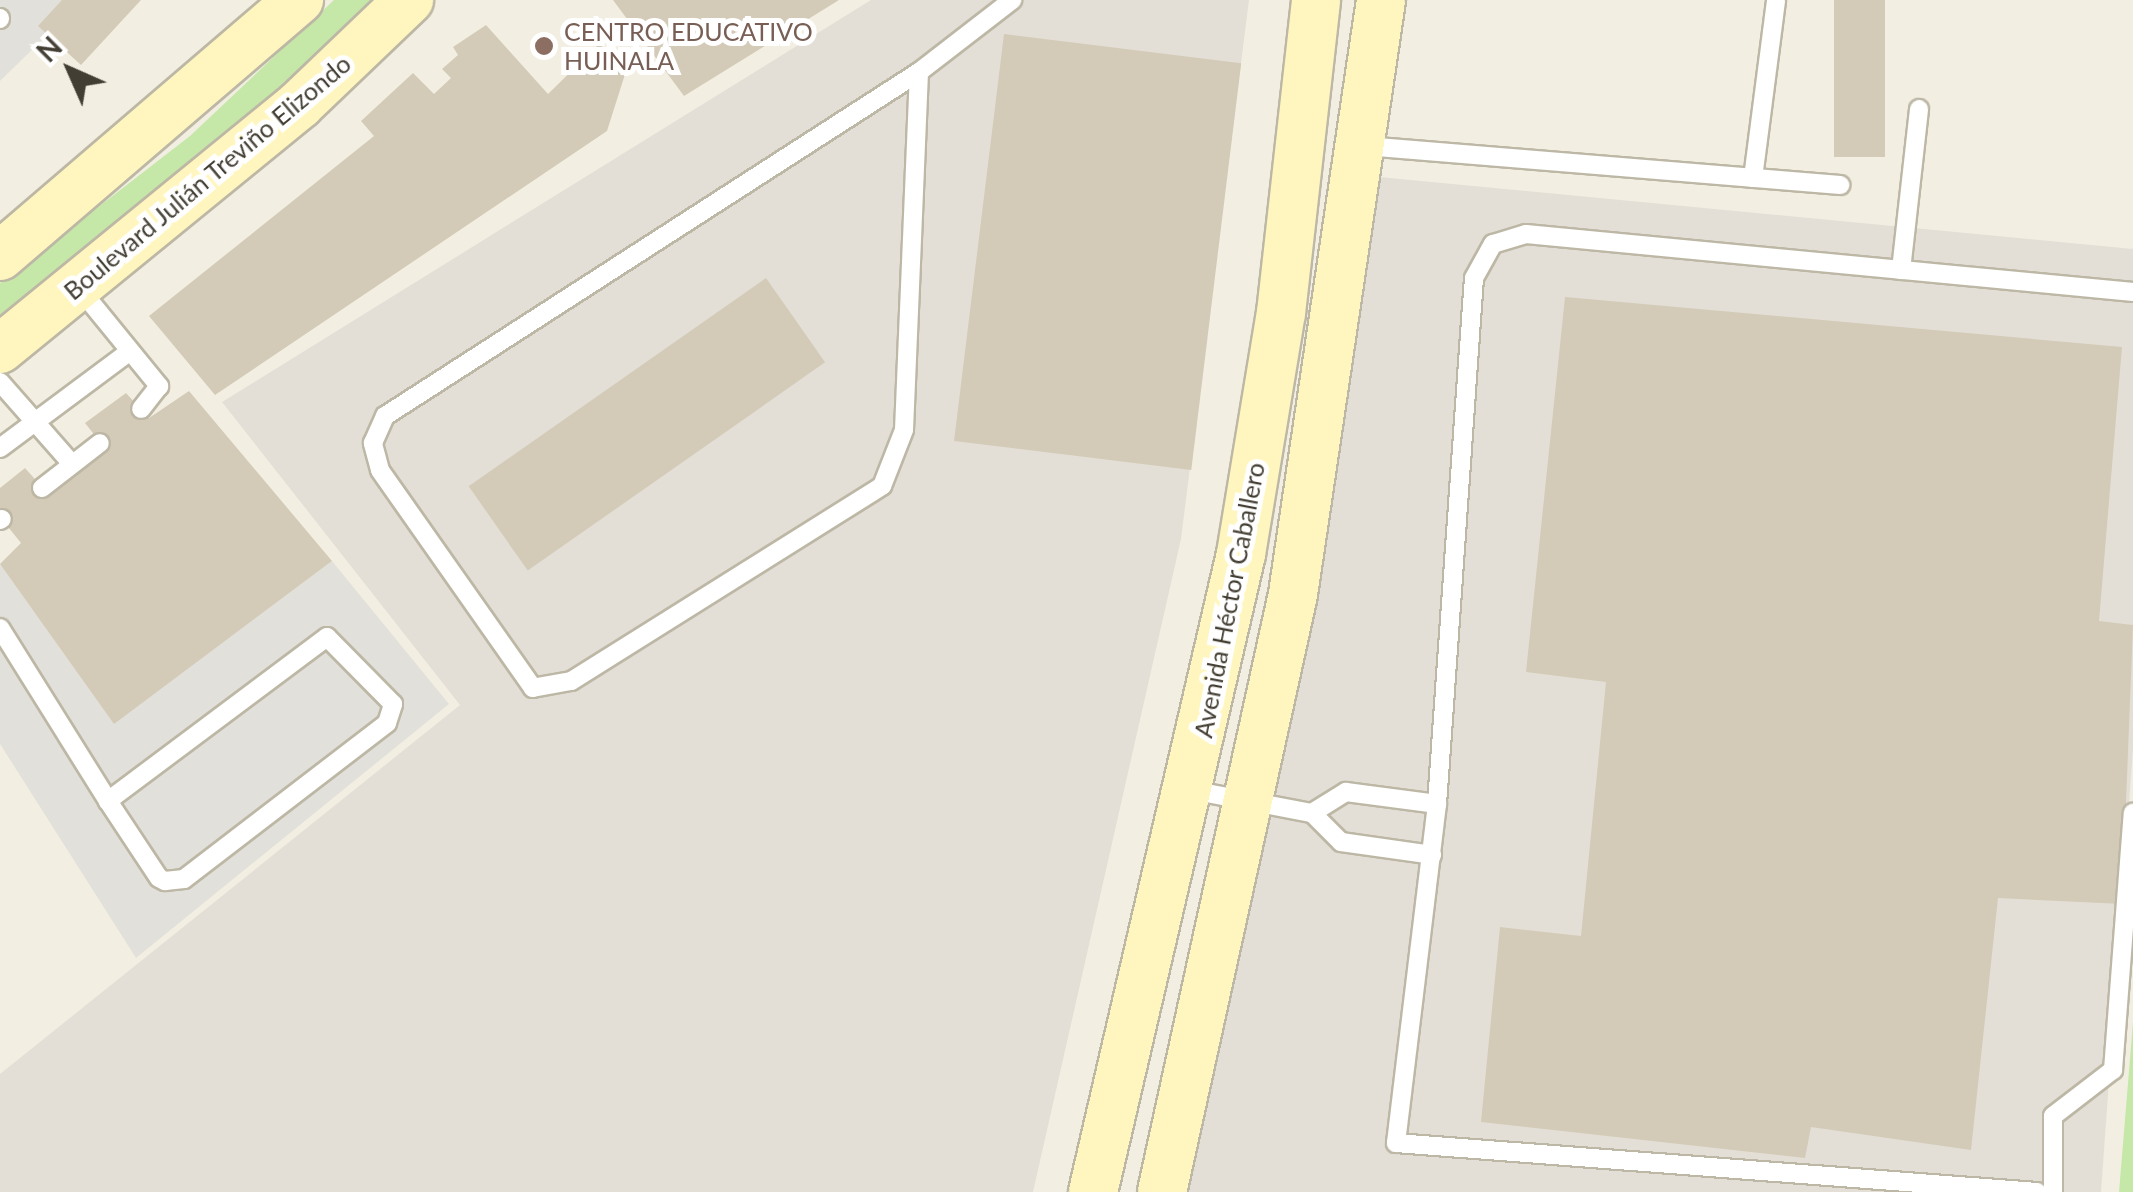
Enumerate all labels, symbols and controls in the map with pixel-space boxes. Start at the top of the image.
place label: CENTRO EDUCATIVO HUINALA [564,17,813,76]
north arrow [20,20,120,120]
text: N [29,29,68,68]
marker: CENTRO EDUCATIVO HUINALA [533,35,555,57]
street label: Boulevard Julián Treviño Elizondo [57,48,357,306]
street label: Avenida Héctor Caballero [1188,460,1270,740]

